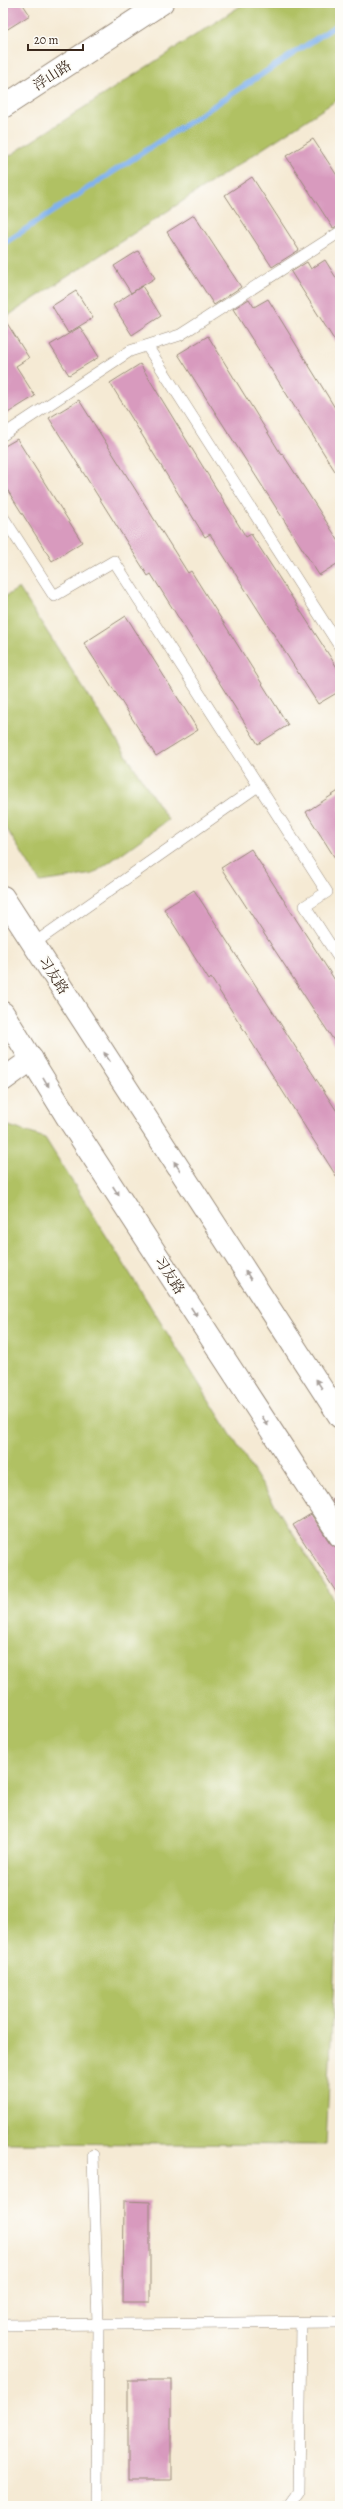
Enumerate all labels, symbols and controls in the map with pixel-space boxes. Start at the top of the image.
scale bar [28,26,83,52]
text: 20 m [34,32,58,48]
street label: 浮山路 [29,56,75,95]
street label: 习友路 [34,952,73,998]
one-way arrow [103,1052,111,1062]
one-way arrow [42,1077,50,1087]
one-way arrow [174,1160,181,1172]
one-way arrow [112,1186,119,1197]
street label: 习友路 [150,1252,189,1298]
one-way arrow [244,1270,252,1280]
one-way arrow [190,1307,198,1317]
one-way arrow [315,1379,323,1389]
one-way arrow [261,1416,269,1426]

